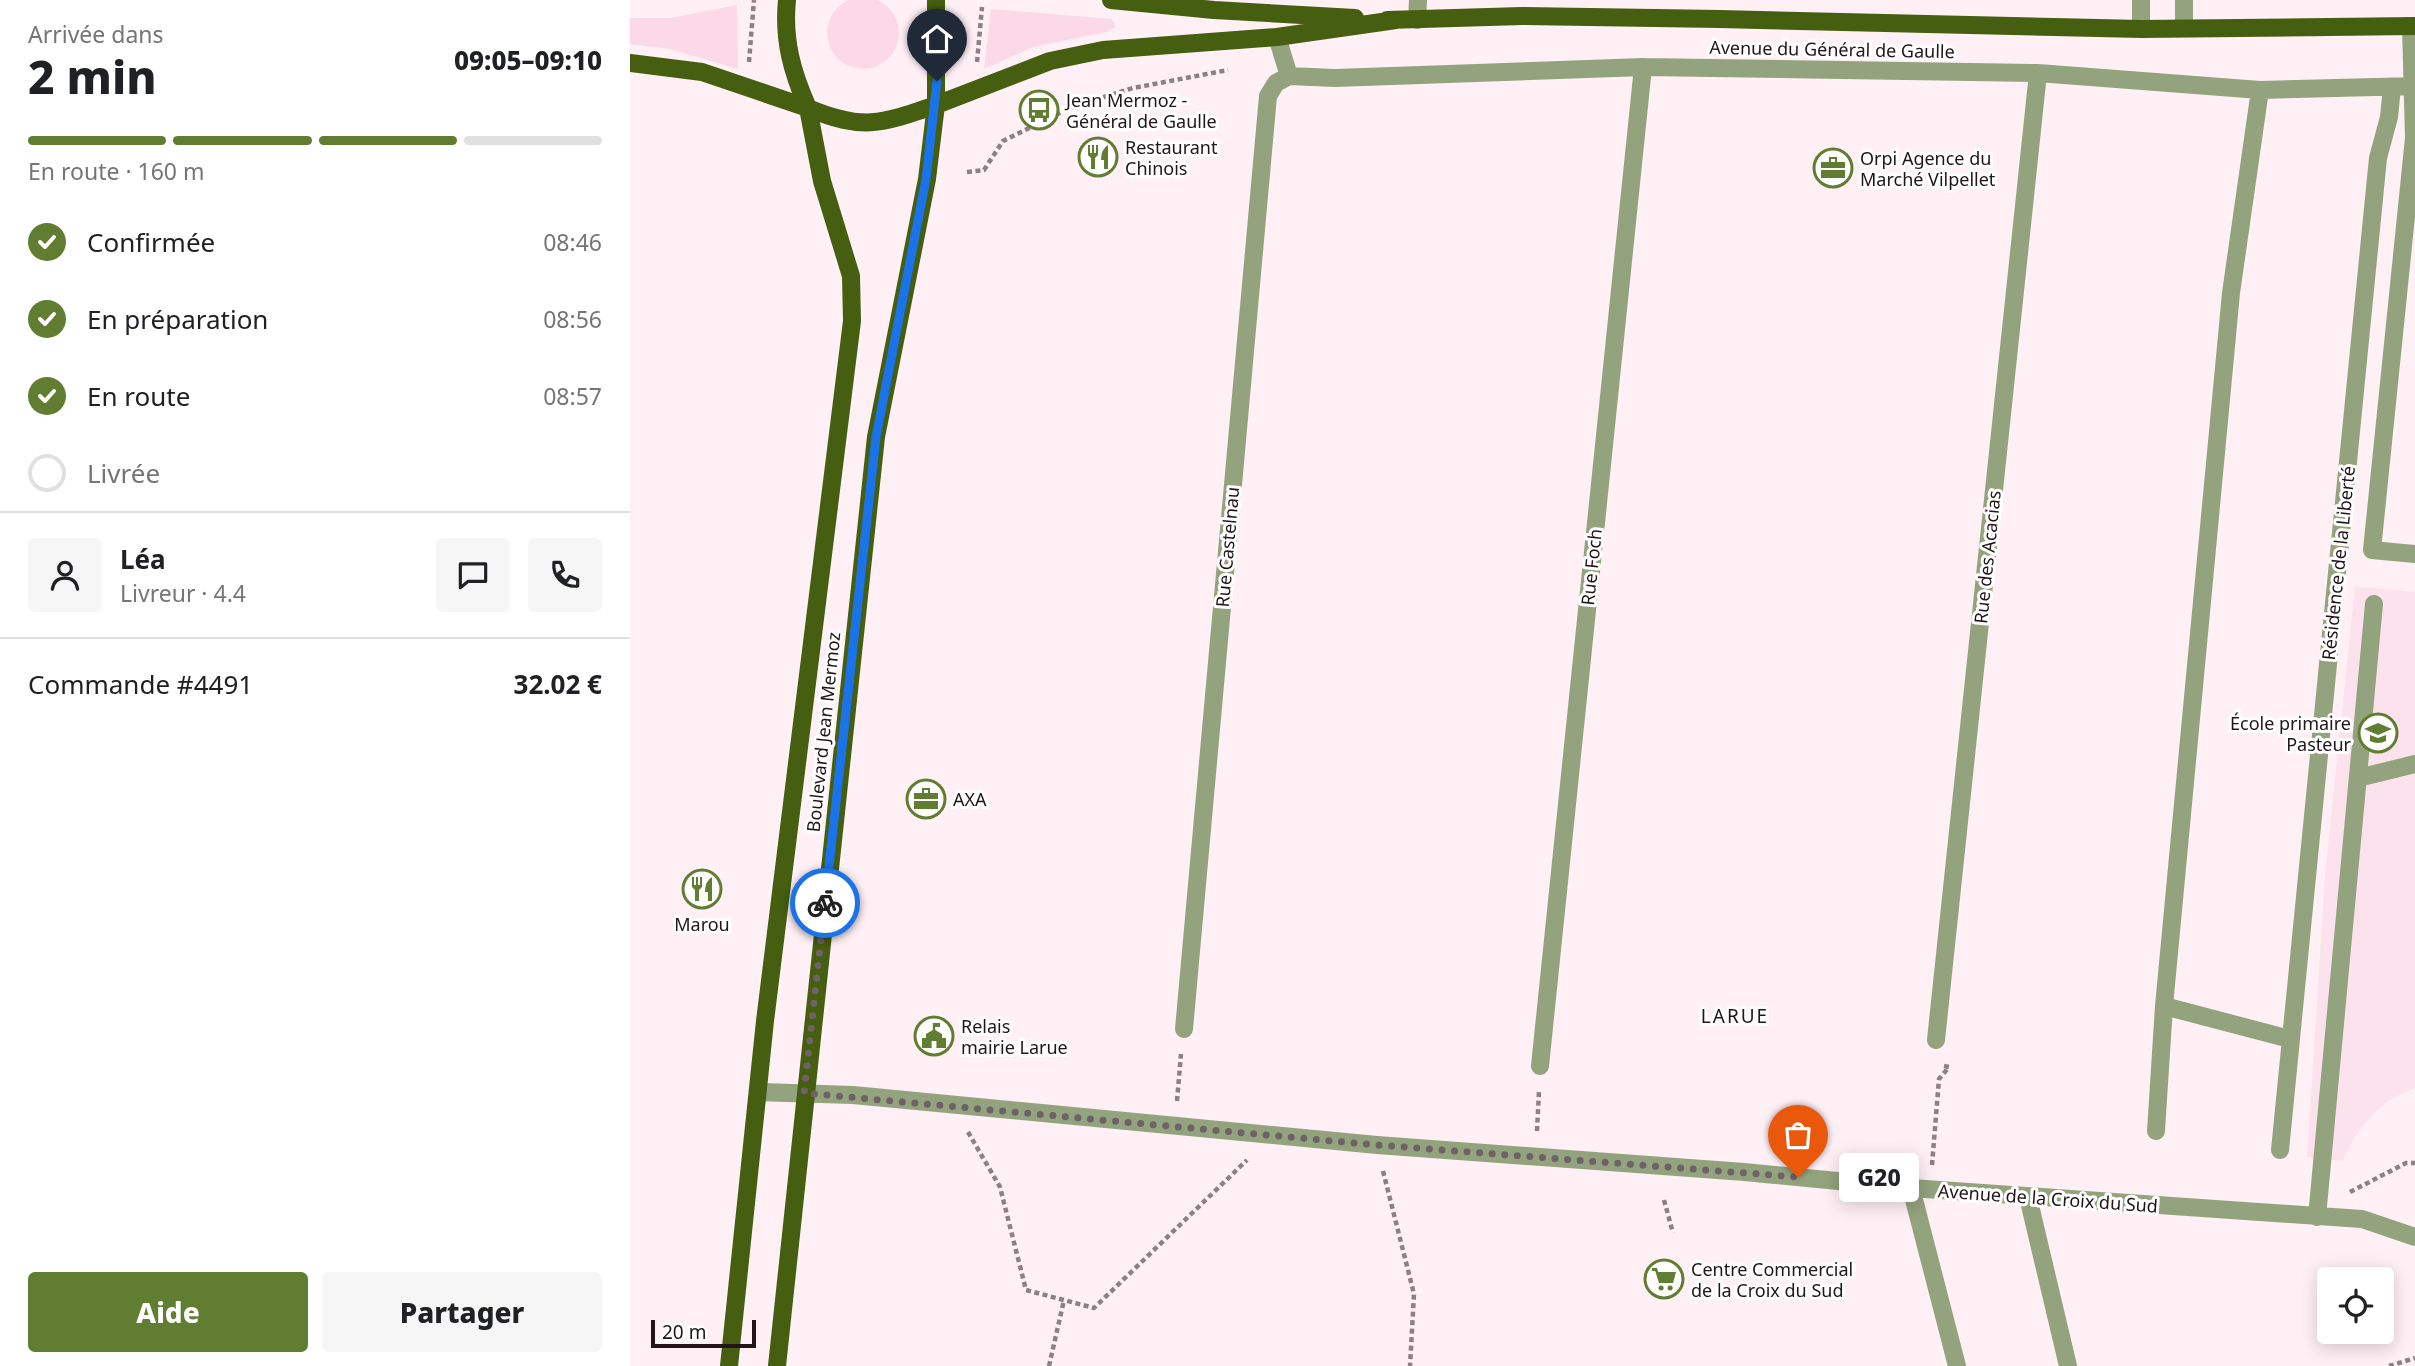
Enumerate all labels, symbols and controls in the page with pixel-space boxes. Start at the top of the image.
pin [907,9,967,81]
text: Arrivée dans [28,18,164,50]
icon: home [918,20,956,58]
street label: Avenue du Général de Gaulle [1709,35,1955,63]
text: 09:05–09:10 [454,42,602,78]
text: 2 min [28,45,157,107]
place label: Jean Mermoz - Général de Gaulle [1064,88,1217,133]
bus stop icon: Jean Mermoz - Général de Gaulle [1018,89,1060,131]
place label: Restaurant Chinois [1125,135,1218,180]
restaurant icon: Restaurant Chinois [1077,136,1119,178]
place label: Orpi Agence du Marché Vilpellet [1860,146,1996,191]
office icon: Orpi Agence du Marché Vilpellet [1812,147,1854,189]
text: En route · 160 m [28,155,205,187]
icon: check [28,223,66,261]
text: Confirmée [87,224,215,260]
text: 08:46 [543,226,602,258]
icon: check [28,300,66,338]
text: En préparation [87,301,268,337]
text: 08:56 [543,303,602,335]
icon: check [28,377,66,415]
text: En route [87,378,190,414]
text: 08:57 [543,380,602,412]
text: Livrée [87,455,160,491]
street label: Résidence de la Liberté [2316,465,2360,661]
street label: Rue Castelnau [1210,486,1244,608]
street label: Rue des Acacias [1968,489,2006,625]
street label: Rue Foch [1575,527,1607,607]
button: person [28,538,102,612]
button: chat [436,538,510,612]
button: phone [528,538,602,612]
text: Léa [120,541,166,577]
text: Livreur · 4.4 [120,577,246,609]
street label: Boulevard Jean Mermoz [801,631,845,833]
text: Commande #4491 [28,666,253,702]
text: 32.02 € [514,666,602,702]
place label: École primaire Pasteur [2230,711,2352,756]
school or university icon: École primaire Pasteur [2357,712,2399,754]
office icon: AXA [905,778,947,820]
place label: AXA [953,787,987,811]
restaurant icon: Marou [681,868,723,910]
courier [790,868,860,938]
icon: bike [806,884,844,922]
place label: Marou [674,912,730,936]
district label: LARUE [1701,1003,1769,1029]
place label: Relais mairie Larue [961,1014,1068,1059]
public building icon: Relais mairie Larue [913,1015,955,1057]
pin [1768,1105,1828,1177]
icon: bag [1779,1116,1817,1154]
callout: G20 [1840,1152,1920,1202]
text: G20 [1857,1161,1901,1193]
street label: Avenue de la Croix du Sud [1937,1178,2159,1218]
place label: Centre Commercial de la Croix du Sud [1691,1257,1853,1302]
supermarket icon: Centre Commercial de la Croix du Sud [1643,1258,1685,1300]
map controls [2317,1267,2394,1344]
button: locate [2317,1267,2394,1344]
button: Aide [28,1272,308,1352]
button: Partager [322,1272,602,1352]
scale bar [651,1317,756,1349]
text: 20 m [662,1319,706,1345]

